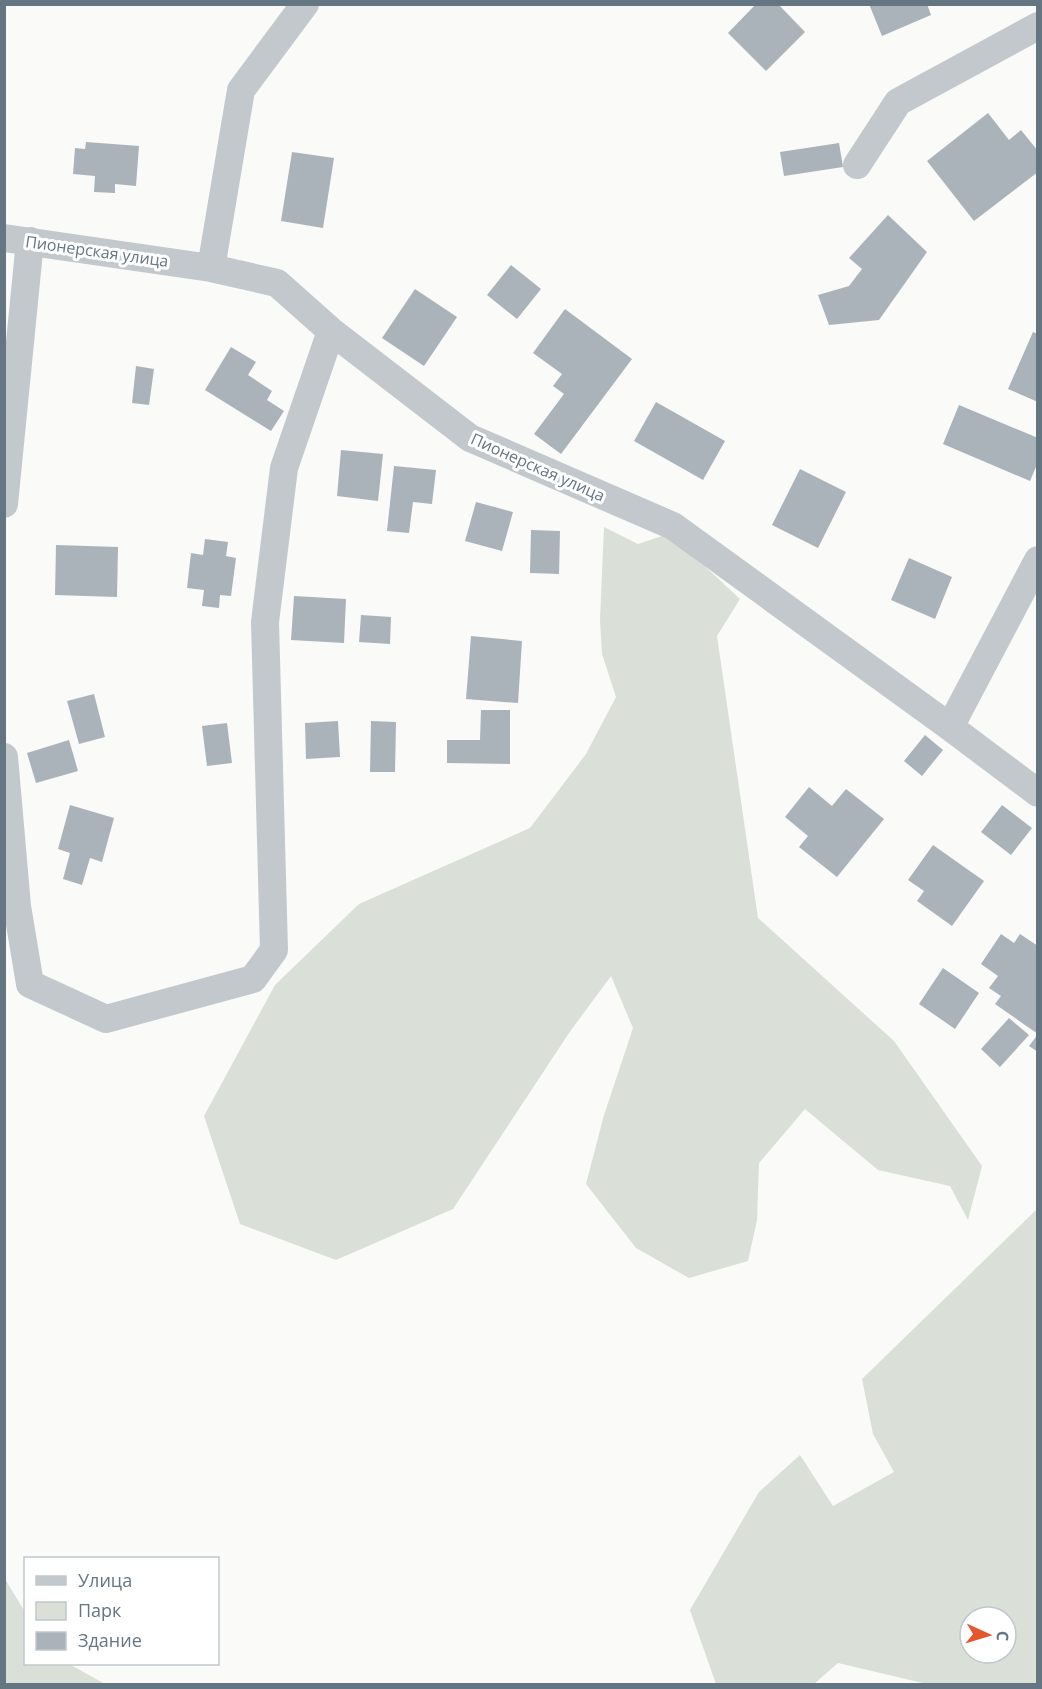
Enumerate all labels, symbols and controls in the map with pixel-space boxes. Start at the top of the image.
street label: Пионерская улица [24,230,170,272]
street label: Пионерская улица [468,428,608,506]
legend [24,1557,219,1665]
text: Улица [78,1568,132,1592]
text: Парк [78,1598,122,1622]
north arrow [958,1605,1018,1665]
text: Здание [78,1628,142,1652]
text: С [992,1630,1014,1642]

